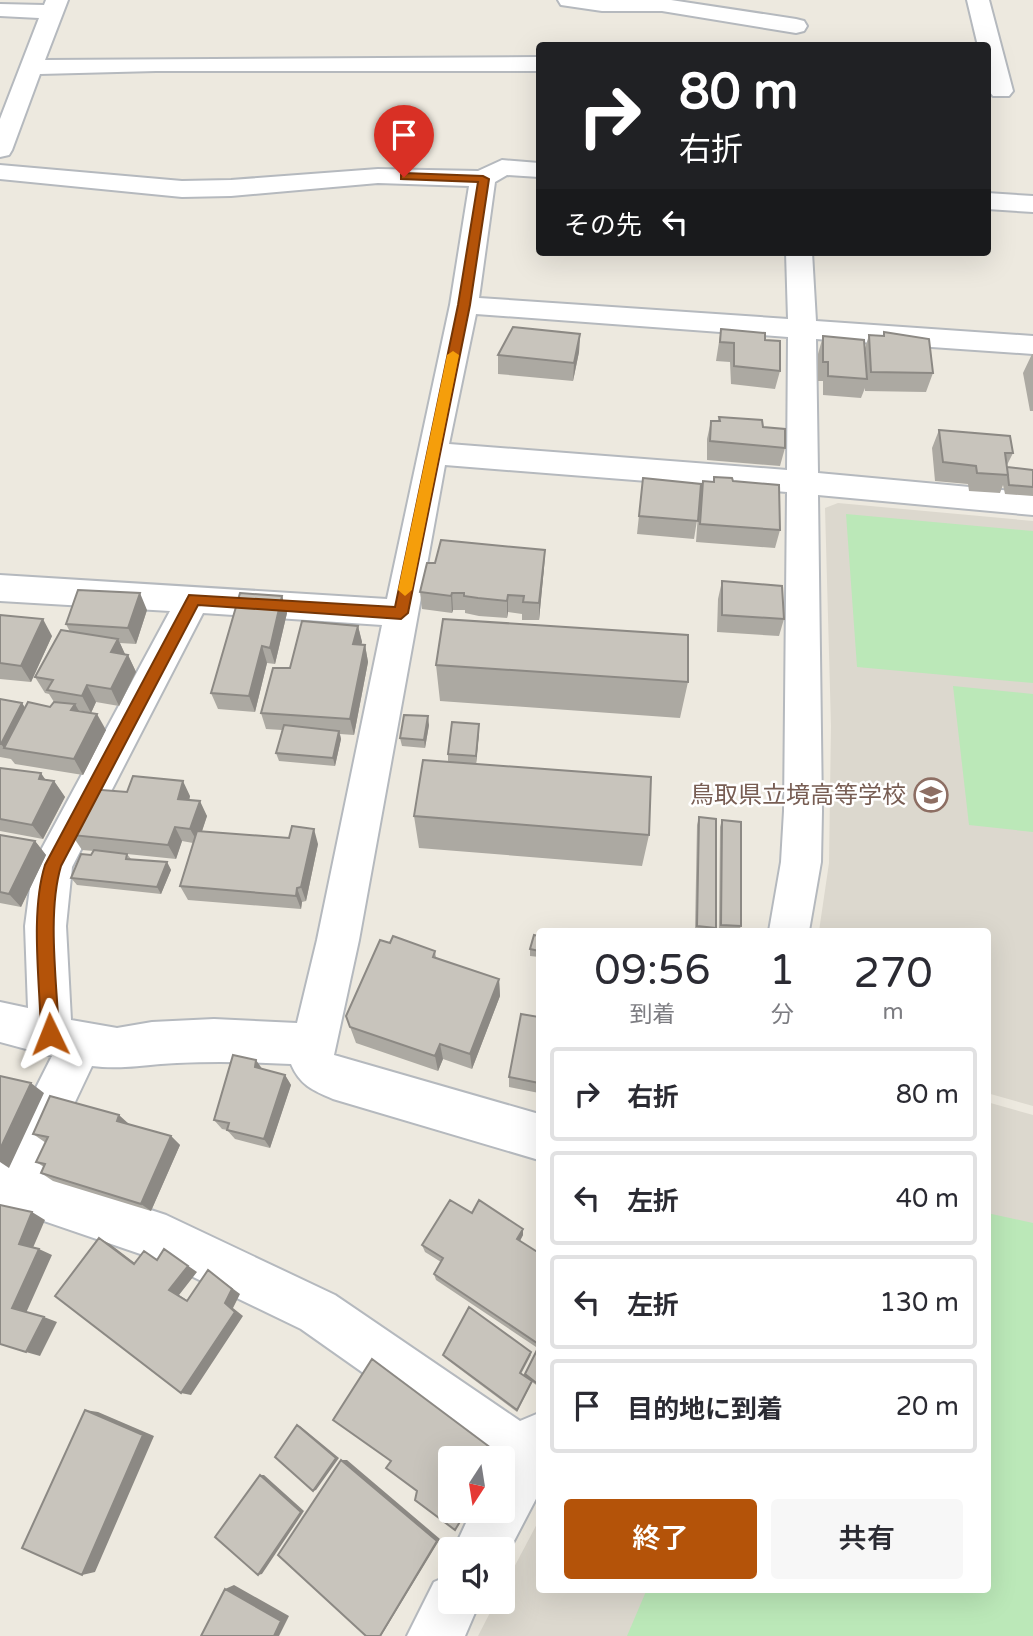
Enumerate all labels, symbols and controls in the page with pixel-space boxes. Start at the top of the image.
text: 80 m [679,63,798,122]
icon: right [564,70,655,161]
pin [374,105,434,177]
icon: arrive [385,116,423,154]
text: 右折 [679,131,743,169]
icon: left [656,203,694,241]
text: その先 [564,210,642,241]
school or university icon: 鳥取県立境高等学校 [912,776,950,814]
place label: 鳥取県立境高等学校 [690,781,906,810]
text: 09:56 [594,945,711,996]
text: 1 [769,945,795,996]
text: 270 [854,948,933,999]
position arrow [13,997,87,1071]
text: m [883,998,904,1026]
text: 到着 [629,1001,675,1029]
text: 分 [771,1001,794,1029]
icon: right [568,1075,606,1113]
text: 80 m [896,1079,959,1110]
text: 右折 [627,1082,679,1113]
icon: left [568,1179,606,1217]
text: 40 m [896,1183,959,1214]
text: 左折 [627,1186,679,1217]
icon: left [568,1283,606,1321]
text: 130 m [879,1287,959,1318]
text: 左折 [627,1290,679,1321]
icon: arrive [568,1387,606,1425]
text: 20 m [896,1391,959,1422]
text: 目的地に到着 [627,1394,783,1425]
north arrow [438,1446,514,1522]
map controls [438,1446,515,1614]
button: 終了 [564,1499,757,1579]
button: 共有 [771,1499,963,1579]
button: sound [438,1537,515,1614]

